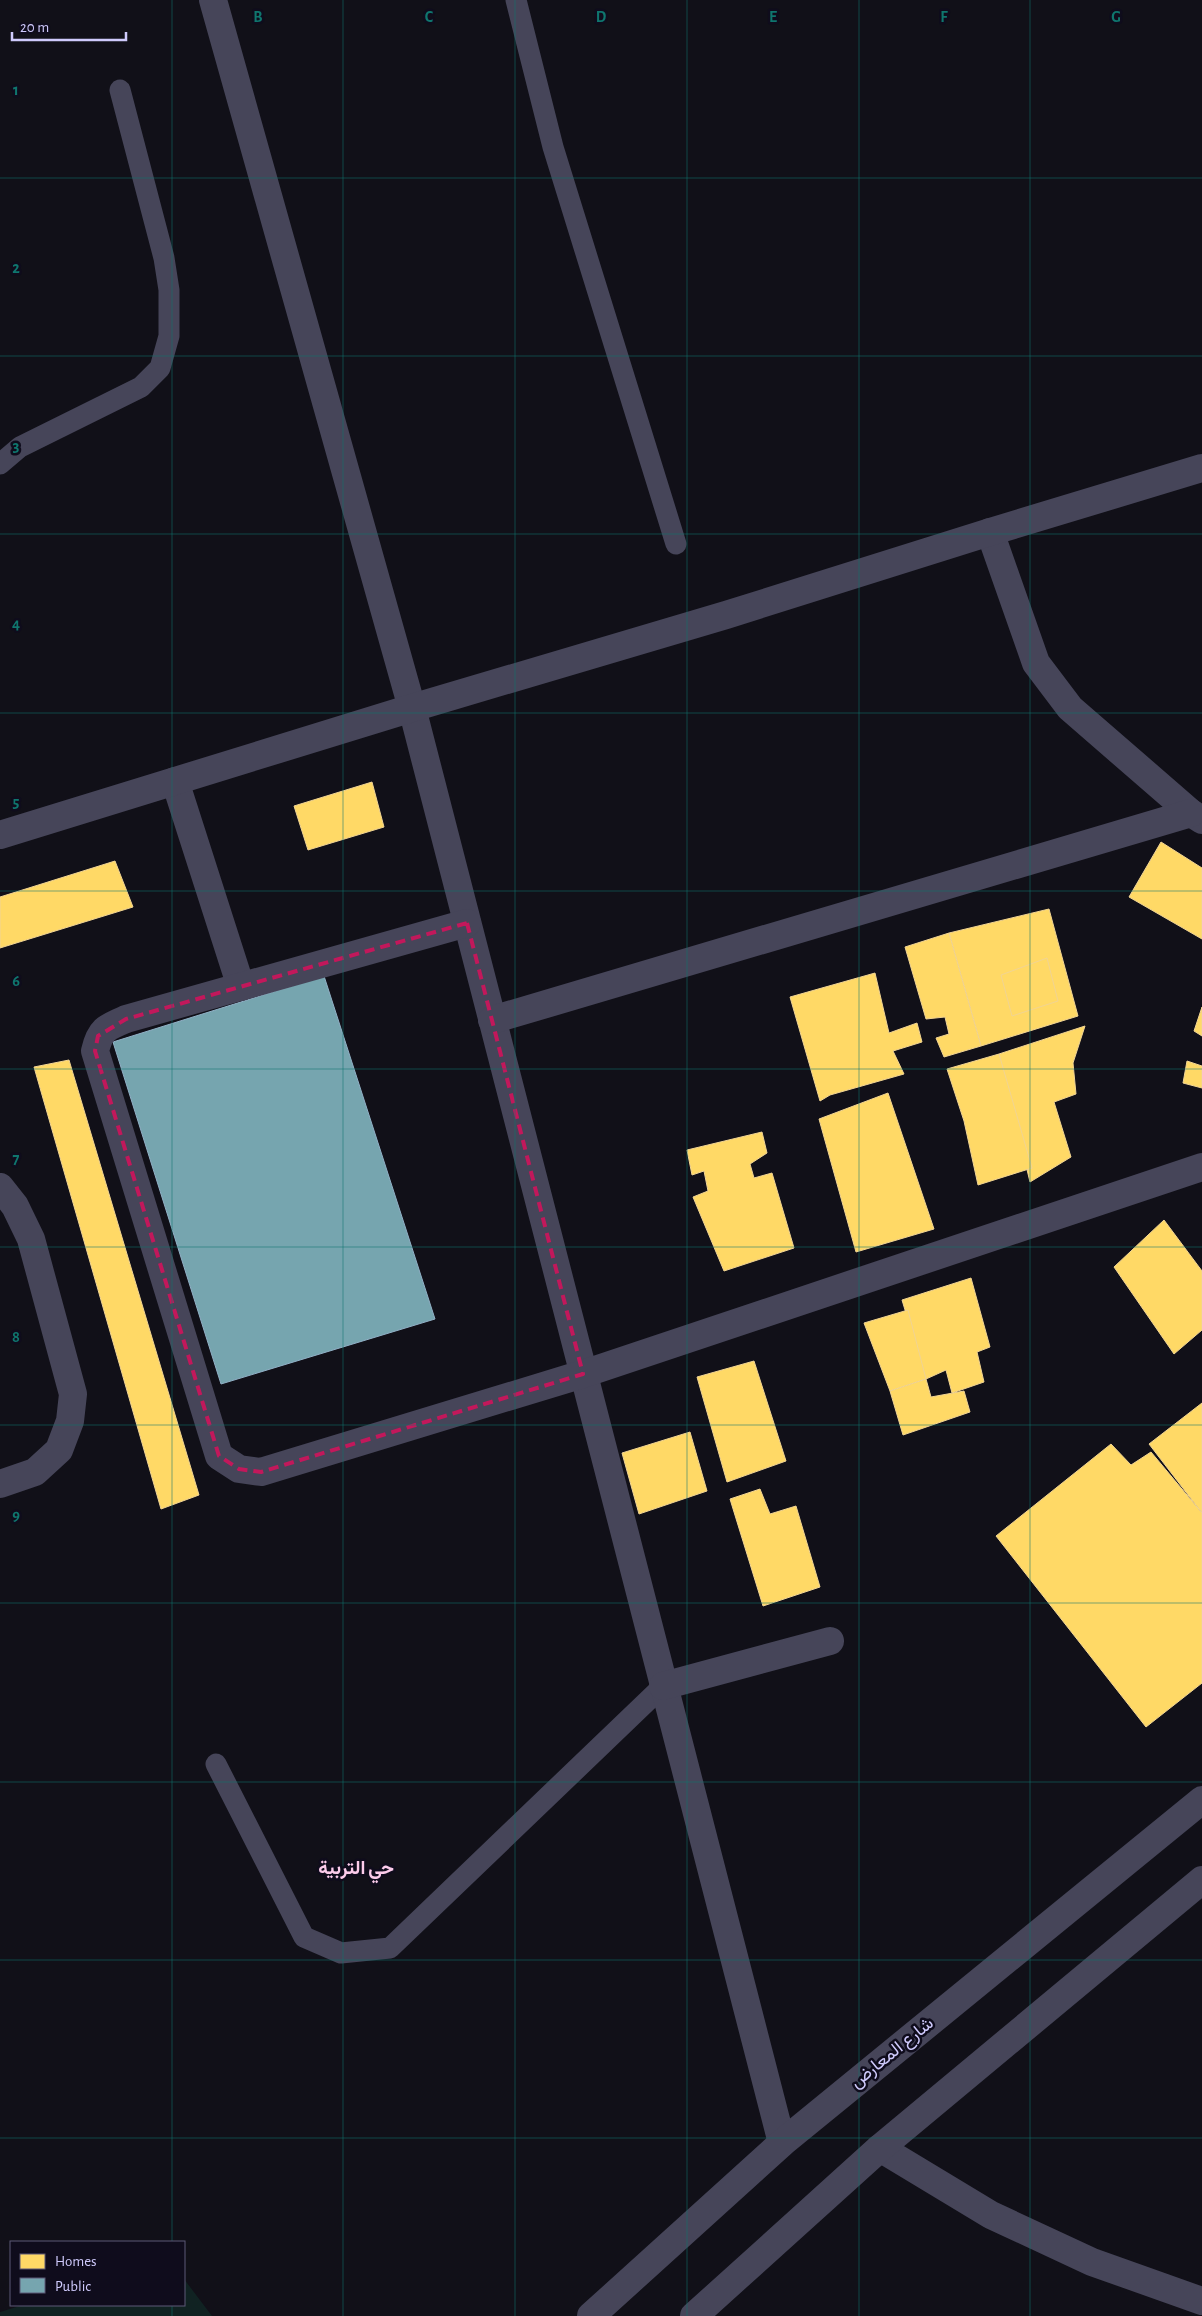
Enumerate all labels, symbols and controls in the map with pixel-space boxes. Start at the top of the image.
text: B [253,9,263,25]
text: C [425,9,434,25]
text: D [596,9,607,25]
text: E [769,9,777,25]
text: F [940,9,948,25]
text: G [1111,9,1121,25]
scale bar [12,10,126,42]
text: 20 m [20,20,49,35]
text: 1 [13,82,19,98]
text: 2 [12,260,20,276]
text: 3 [13,438,20,454]
text: 4 [12,616,20,632]
text: 5 [13,794,20,810]
text: 6 [12,973,20,989]
text: 7 [13,1151,20,1167]
text: 8 [12,1329,20,1345]
text: 9 [12,1507,20,1523]
district label: حي التربية [318,1859,394,1884]
street label: شارع المعارض [847,2014,938,2093]
legend [10,2241,185,2306]
text: Homes [55,2254,97,2269]
text: Public [55,2279,91,2294]

